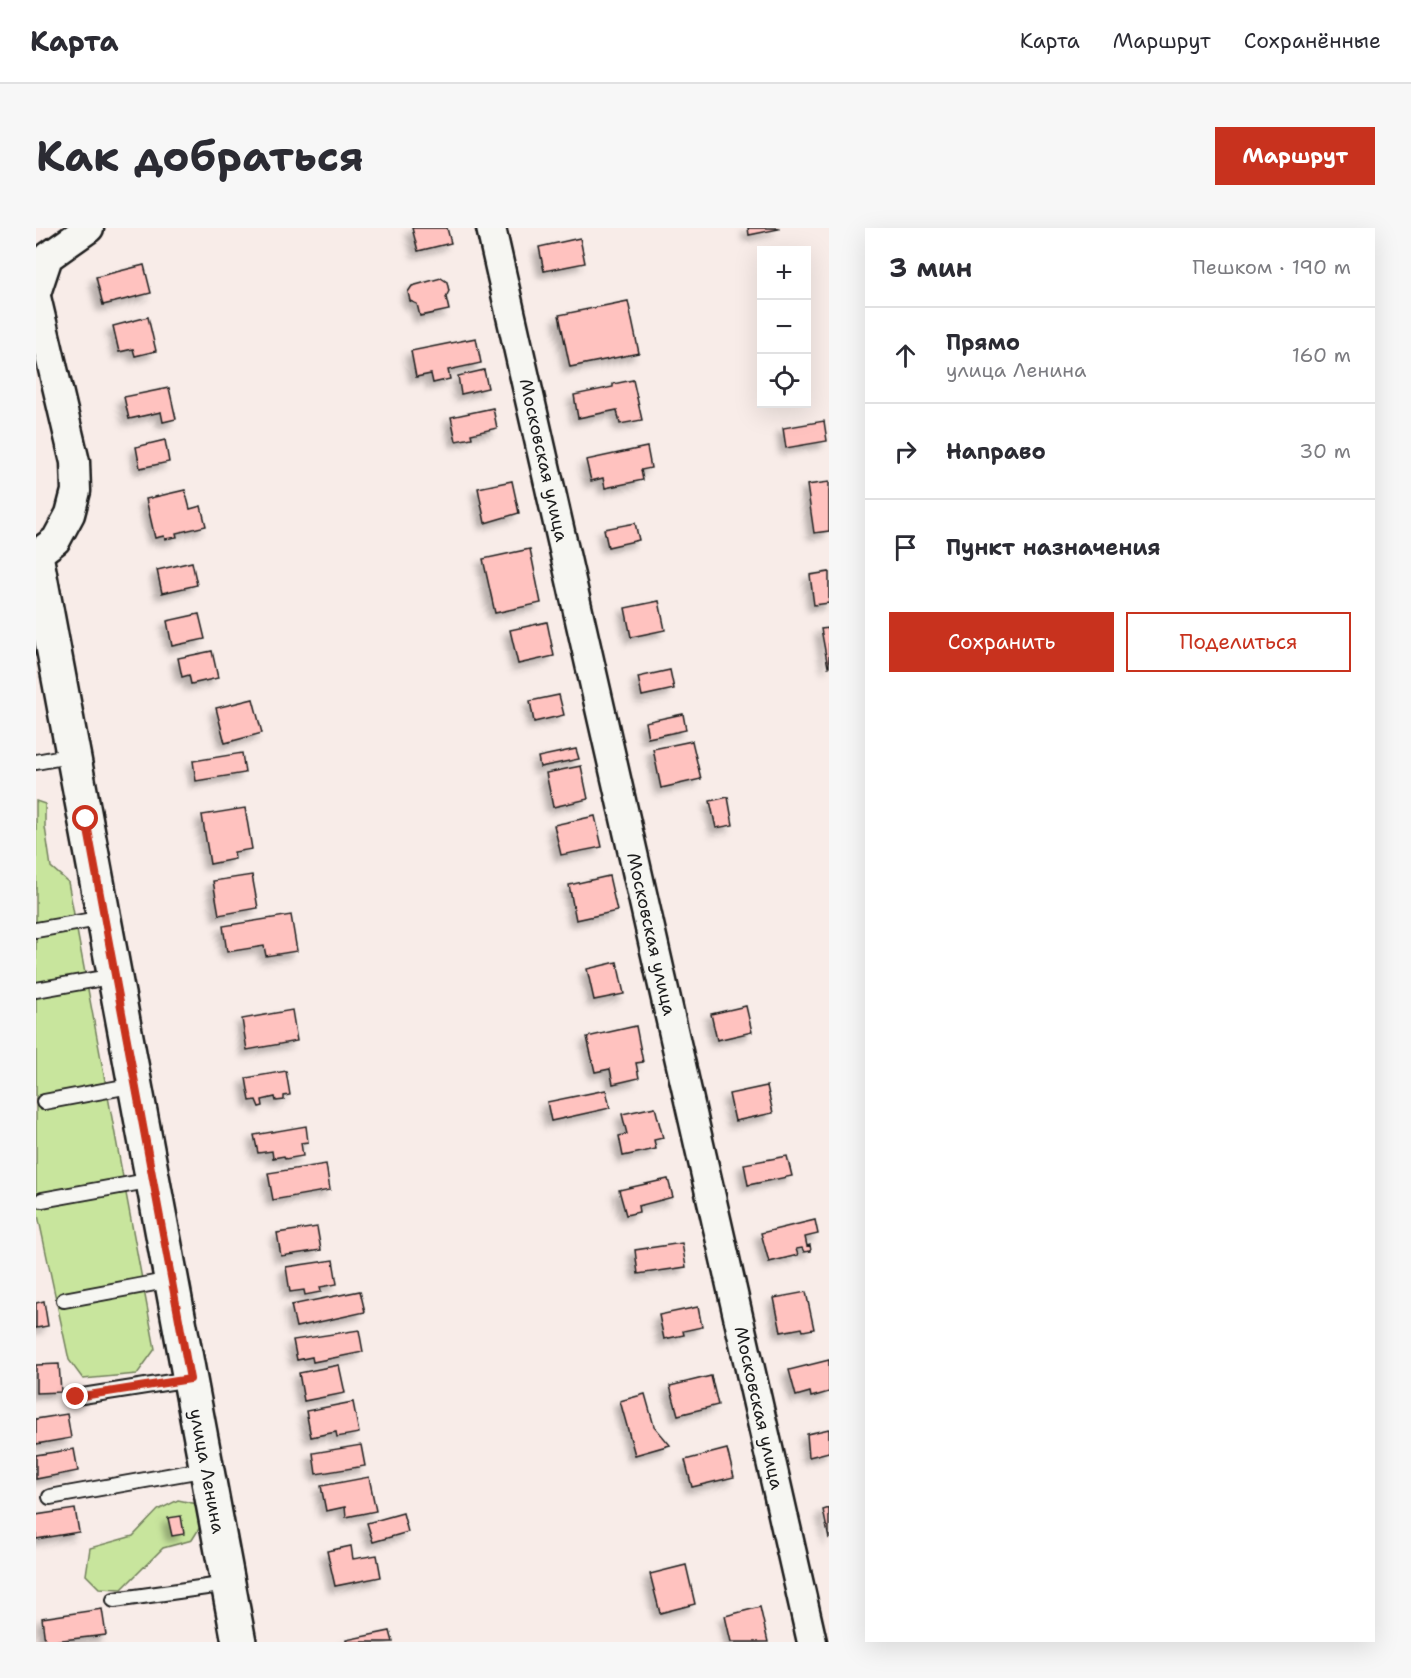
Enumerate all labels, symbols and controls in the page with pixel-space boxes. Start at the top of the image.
text: Карта [30,22,119,60]
text: Карта [1020,27,1080,55]
text: Маршрут [1113,27,1211,55]
text: Сохранённые [1244,27,1381,55]
button: Маршрут [1215,127,1375,185]
text: Как добраться [36,128,364,184]
map controls [757,246,811,408]
button: + [757,246,811,300]
text: 3 мин [889,250,972,285]
text: Пешком · 190 m [1193,254,1351,280]
button: − [757,300,811,354]
text: Прямо [946,328,1020,357]
icon: ahead [889,339,922,372]
text: 160 m [1292,342,1351,368]
button: locate [757,354,811,408]
text: улица Ленина [946,357,1086,383]
street label: Московская улица [514,376,574,544]
icon: right [889,435,922,468]
text: Направо [946,437,1046,466]
text: 30 m [1299,438,1351,464]
icon: arrive [889,531,922,564]
text: Пункт назначения [946,533,1160,562]
button: Сохранить [889,612,1114,672]
button: Поделиться [1126,612,1351,672]
route start [72,805,98,831]
street label: Московская улица [621,850,681,1018]
street label: Московская улица [729,1324,789,1492]
route end [62,1383,88,1409]
street label: улица Ленина [184,1407,230,1536]

